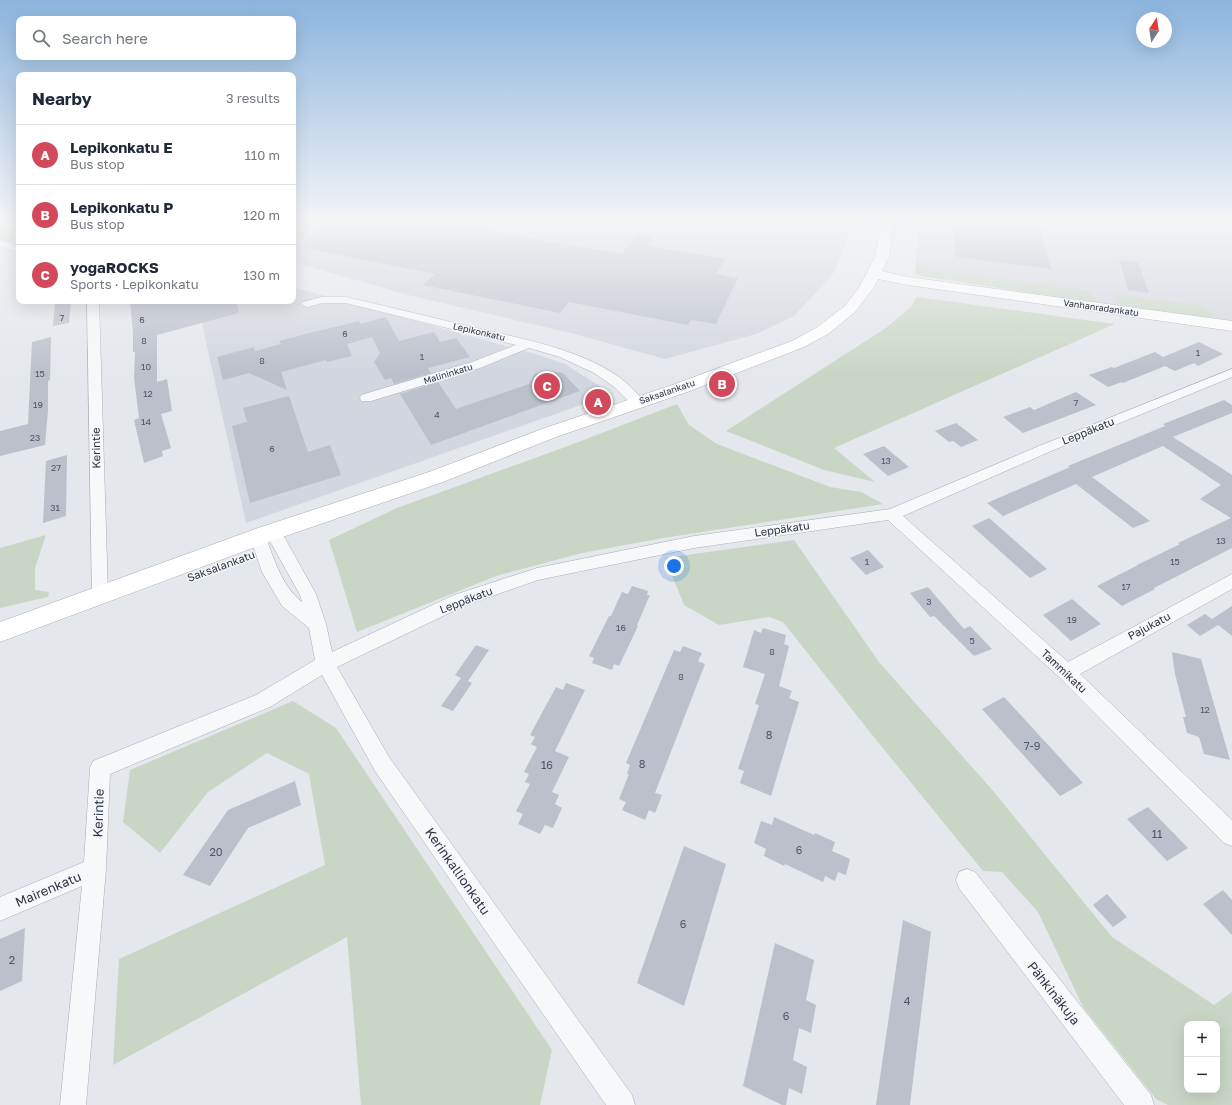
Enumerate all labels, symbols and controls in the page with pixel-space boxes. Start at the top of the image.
north arrow [1136,12,1172,48]
search box [16,16,296,60]
icon: search [30,27,52,49]
text: Search here [62,29,148,47]
text: Nearby [32,88,92,109]
text: 3 results [226,90,280,106]
text: Lepikonkatu E [70,138,173,156]
text: A [40,147,50,163]
text: 110 m [245,147,280,163]
text: Bus stop [70,156,125,172]
text: Lepikonkatu P [70,198,173,216]
text: B [40,207,50,223]
text: 120 m [243,207,280,223]
text: Bus stop [70,216,125,232]
text: yogaROCKS [70,258,159,276]
text: C [40,267,50,283]
text: 130 m [243,267,280,283]
text: Sports · Lepikonkatu [70,276,199,292]
street label: Vanhanradankatu [1063,297,1139,318]
house number: 7 [60,312,65,323]
house number: 6 [139,314,145,325]
street label: Lepikonkatu [452,320,506,343]
house number: 6 [342,328,348,339]
house number: 8 [141,335,147,346]
house number: 1 [1196,347,1201,358]
house number: 1 [420,351,425,362]
house number: 8 [259,355,265,366]
house number: 10 [141,361,151,372]
street label: Malininkatu [422,361,474,386]
house number: 15 [35,368,45,379]
pin: B [709,369,735,399]
pin: C [534,371,560,401]
street label: Saksalankatu [637,377,696,406]
pin: A [585,387,611,417]
house number: 12 [143,388,153,399]
house number: 7 [1074,397,1079,408]
house number: 19 [33,399,43,410]
house number: 4 [434,409,440,420]
street label: Leppäkatu [1060,414,1116,447]
house number: 14 [141,416,151,427]
street label: Kerintie [89,427,102,469]
house number: 23 [30,432,40,443]
house number: 6 [269,443,275,454]
house number: 13 [881,455,891,466]
house number: 27 [51,462,61,473]
house number: 31 [50,502,60,513]
street label: Leppäkatu [754,518,810,539]
house number: 13 [1216,535,1226,546]
street label: Saksalankatu [185,547,257,584]
your location [664,556,684,576]
house number: 1 [865,556,870,567]
house number: 15 [1170,556,1180,567]
house number: 17 [1121,581,1131,592]
street label: Leppäkatu [438,584,494,616]
house number: 3 [926,596,932,607]
street label: Pajukatu [1125,609,1172,642]
house number: 19 [1067,614,1077,625]
house number: 16 [616,622,626,633]
house number: 5 [969,635,975,646]
house number: 8 [769,646,775,657]
street label: Tammikatu [1039,646,1090,695]
house number: 8 [678,671,684,682]
house number: 12 [1200,704,1210,715]
house number: 8 [766,728,773,741]
house number: 7-9 [1024,739,1040,752]
house number: 8 [639,757,646,770]
house number: 16 [541,758,553,771]
street label: Kerintie [89,788,107,838]
street label: Kerinkallionkatu [422,824,494,918]
house number: 11 [1152,827,1162,840]
house number: 6 [796,843,803,856]
house number: 20 [209,845,223,858]
street label: Mairenkatu [13,868,83,910]
house number: 6 [680,917,687,930]
house number: 2 [9,953,15,966]
street label: Pähkinäkuja [1024,958,1084,1028]
house number: 4 [904,994,911,1007]
house number: 6 [783,1009,790,1022]
map controls [1184,1021,1220,1093]
button: + [1184,1021,1220,1057]
button: − [1184,1057,1220,1093]

